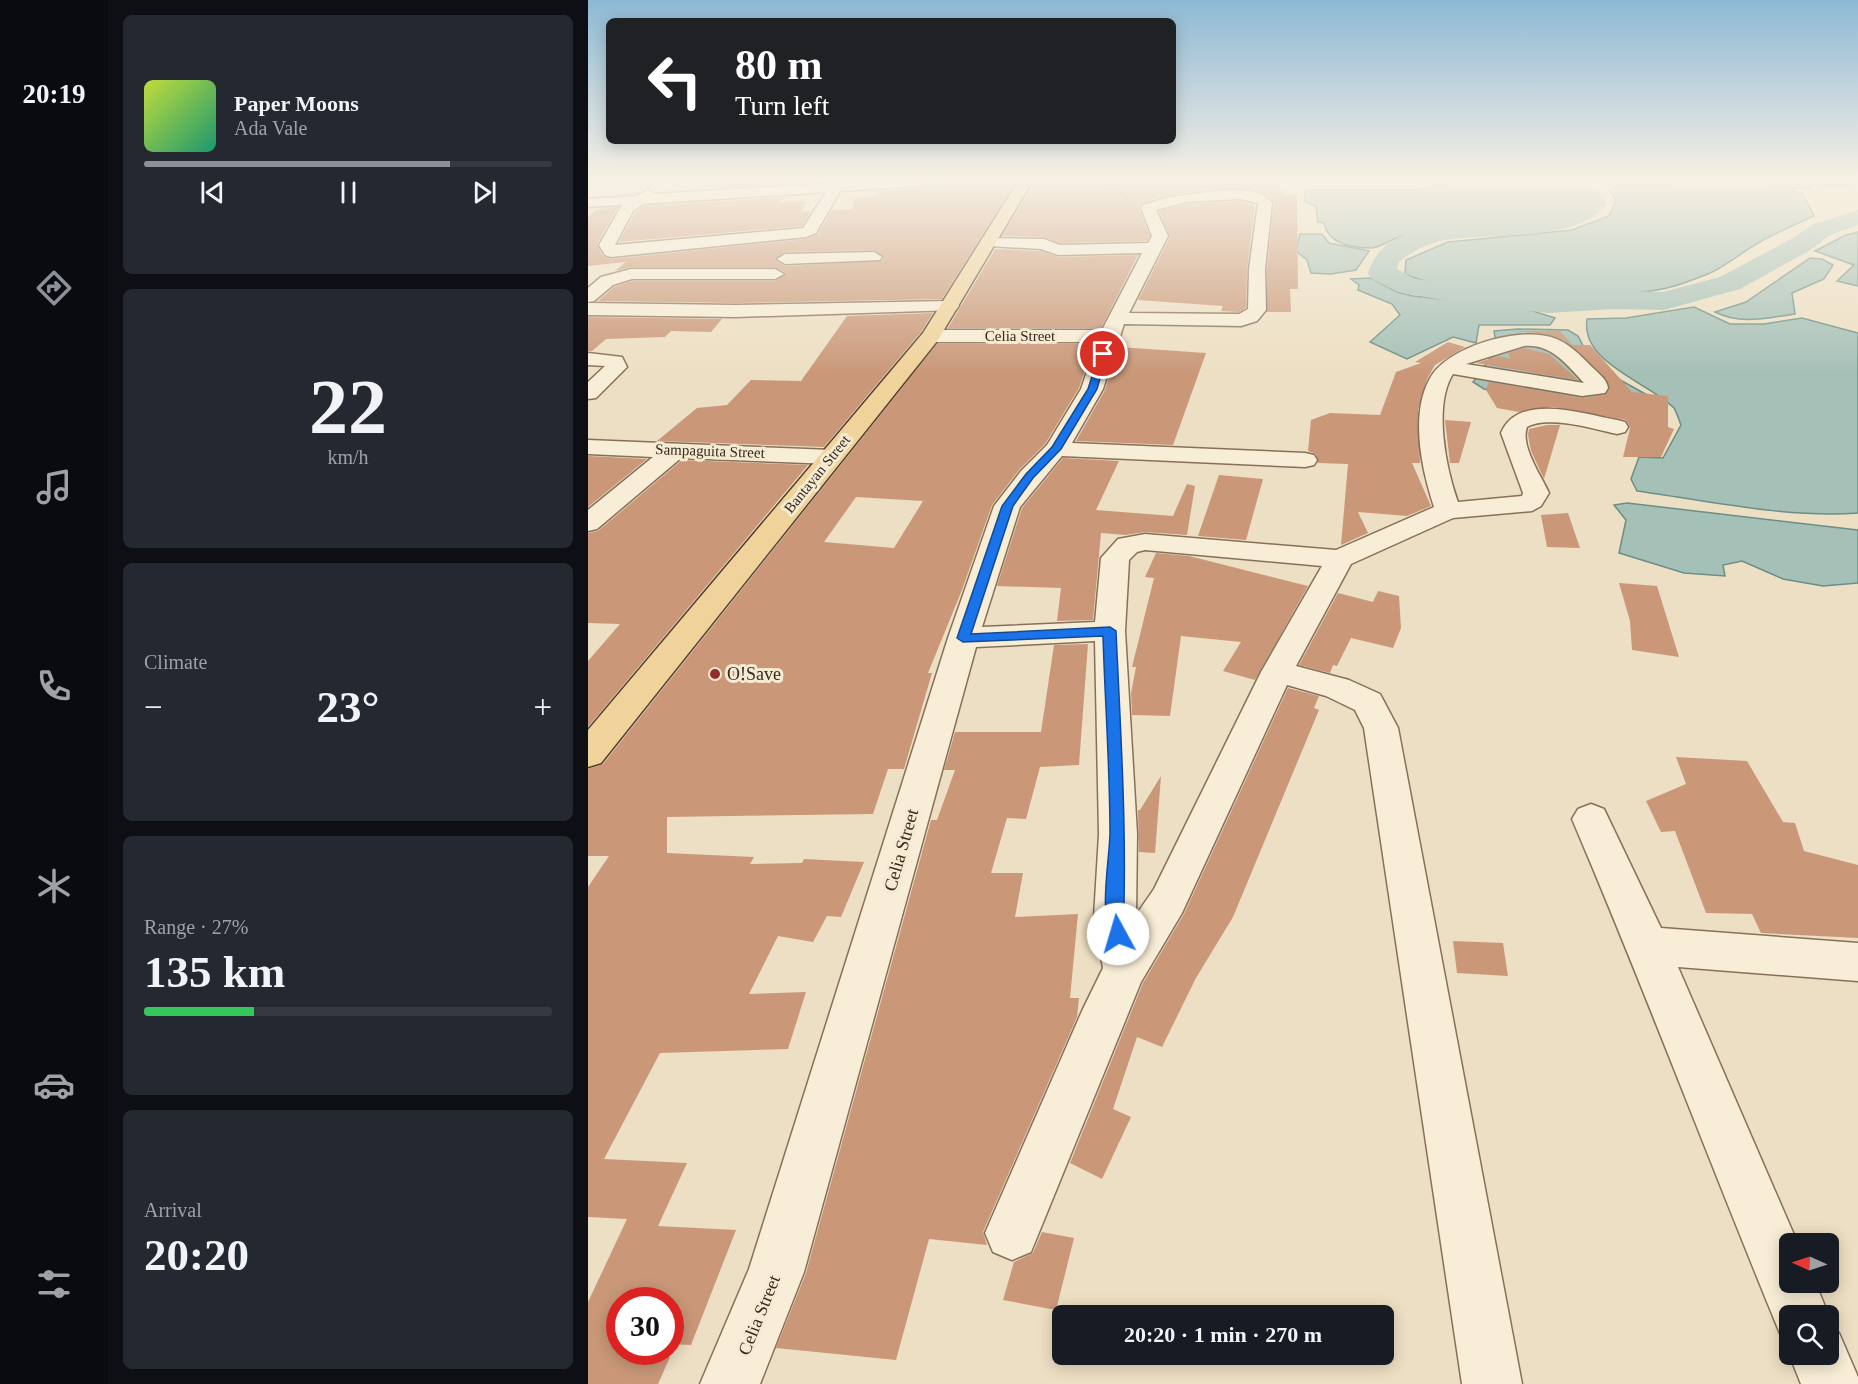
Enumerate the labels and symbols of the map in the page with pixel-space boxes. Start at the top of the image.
street label: Celia Street [985,328,1056,344]
pin [1077,328,1128,379]
street label: Bantayan Street [781,431,854,516]
street label: Sampaguita Street [655,441,766,461]
place label: O!Save [727,664,781,684]
marker: O!Save [708,667,722,681]
street label: Celia Street [880,807,922,893]
position arrow [1086,902,1150,966]
north arrow [1779,1233,1839,1293]
street label: Celia Street [734,1272,784,1358]
speed limit sign: 30 [606,1287,684,1365]

